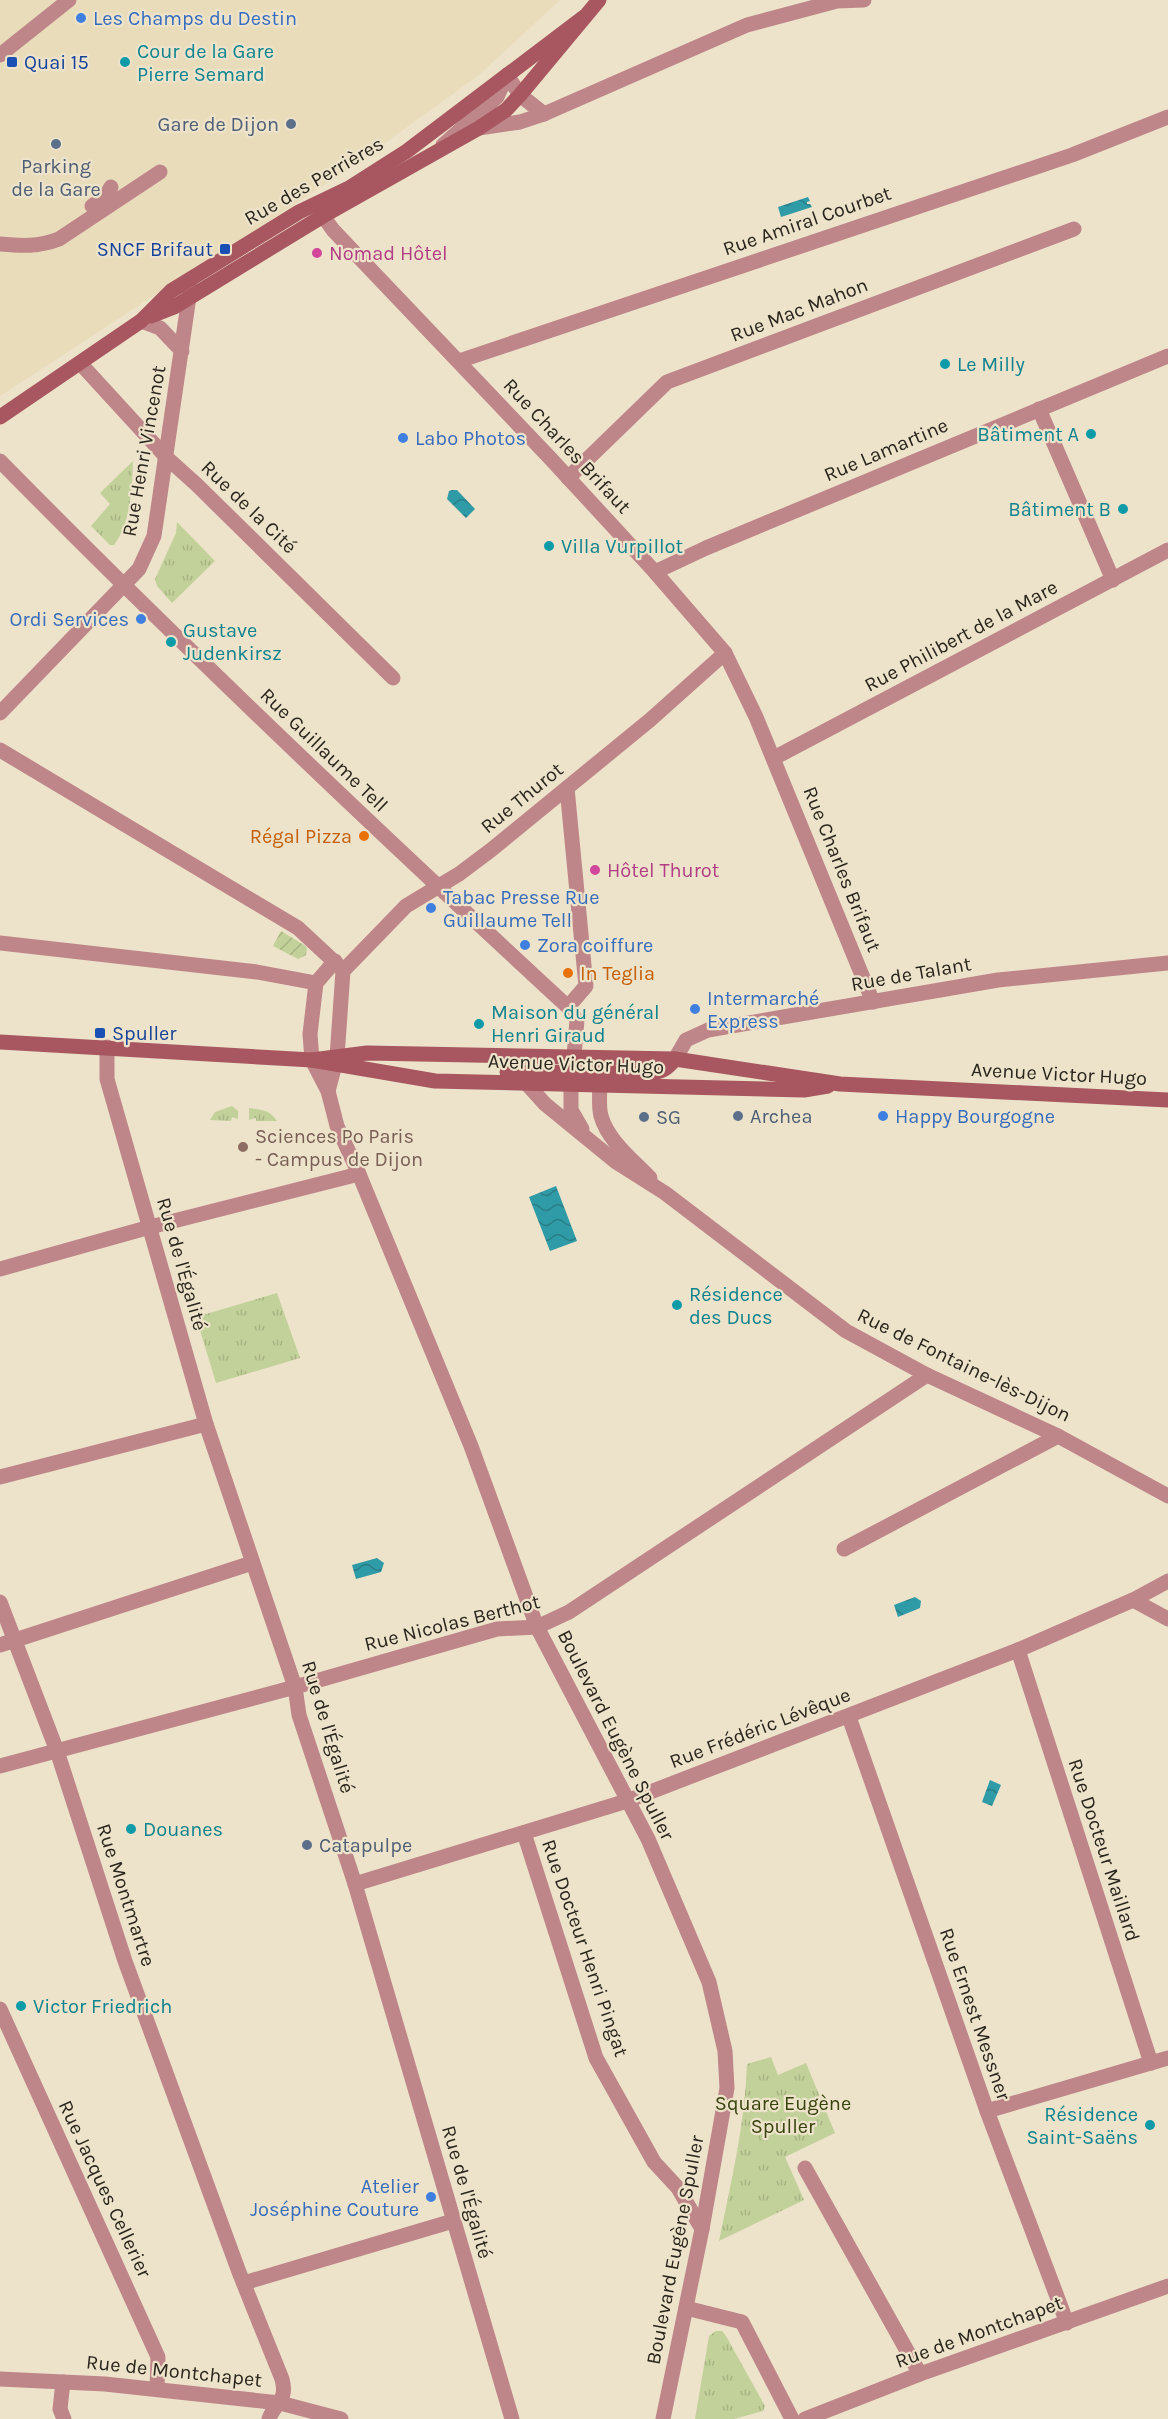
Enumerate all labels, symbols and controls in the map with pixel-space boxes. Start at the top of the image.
place label: Les Champs du Destin [93,7,297,30]
marker: Les Champs du Destin [74,11,88,25]
place label: Cour de la Gare Pierre Semard [137,40,274,86]
place label: Quai 15 [24,51,89,74]
marker: Quai 15 [5,55,19,69]
marker: Cour de la Gare Pierre Semard [118,55,132,69]
place label: Gare de Dijon [158,113,279,136]
marker: Gare de Dijon [284,117,298,131]
street label: Rue des Perrières [240,132,388,230]
marker: Parking de la Gare [49,137,63,151]
place label: Parking de la Gare [11,155,101,201]
street label: Rue Amiral Courbet [720,181,895,261]
place label: SNCF Brifaut [97,238,213,261]
marker: SNCF Brifaut [218,242,232,256]
place label: Nomad Hôtel [329,242,448,265]
marker: Nomad Hôtel [310,246,324,260]
street label: Rue Mac Mahon [727,273,871,347]
place label: Le Milly [957,353,1025,376]
marker: Le Milly [938,357,952,371]
street label: Rue Henri Vincenot [118,363,170,538]
street label: Rue Charles Brifaut [499,374,636,519]
street label: Rue Lamartine [821,414,951,486]
place label: Bâtiment A [977,423,1079,446]
place label: Labo Photos [415,427,526,450]
marker: Bâtiment A [1084,427,1098,441]
marker: Labo Photos [396,431,410,445]
street label: Rue de la Cité [197,456,301,558]
place label: Bâtiment B [1008,498,1111,521]
marker: Bâtiment B [1116,502,1130,516]
place label: Villa Vurpillot [561,535,684,558]
marker: Villa Vurpillot [542,539,556,553]
street label: Rue Philibert de la Mare [861,575,1061,697]
place label: Ordi Services [10,608,129,631]
marker: Ordi Services [134,612,148,626]
place label: Gustave Judenkirsz [183,619,282,665]
marker: Gustave Judenkirsz [164,635,178,649]
street label: Rue Guillaume Tell [255,683,393,817]
street label: Rue Thurot [476,758,568,838]
street label: Rue Charles Brifaut [798,783,886,955]
place label: Régal Pizza [250,825,352,848]
marker: Régal Pizza [357,829,371,843]
place label: Hôtel Thurot [607,859,720,882]
marker: Hôtel Thurot [588,863,602,877]
place label: Tabac Presse Rue Guillaume Tell [443,886,599,932]
marker: Tabac Presse Rue Guillaume Tell [424,901,438,915]
place label: Zora coiffure [537,934,653,957]
marker: Zora coiffure [518,938,532,952]
street label: Rue de Talant [849,952,973,996]
place label: In Teglia [580,962,655,985]
marker: In Teglia [561,966,575,980]
place label: Intermarché Express [707,987,819,1033]
place label: Maison du général Henri Giraud [491,1001,660,1047]
marker: Intermarché Express [688,1002,702,1016]
marker: Maison du général Henri Giraud [472,1017,486,1031]
place label: Spuller [112,1022,177,1045]
marker: Spuller [93,1026,107,1040]
street label: Avenue Victor Hugo [488,1049,664,1079]
street label: Avenue Victor Hugo [970,1058,1148,1090]
place label: Archea [750,1105,812,1128]
place label: Happy Bourgogne [895,1105,1055,1128]
place label: SG [656,1106,681,1129]
marker: Archea [731,1109,745,1123]
marker: Happy Bourgogne [876,1109,890,1123]
marker: SG [637,1110,651,1124]
place label: Sciences Po Paris - Campus de Dijon [255,1125,423,1171]
marker: Sciences Po Paris - Campus de Dijon [236,1140,250,1154]
street label: Rue de l'Égalité [152,1194,213,1333]
place label: Résidence des Ducs [689,1283,783,1329]
marker: Résidence des Ducs [670,1298,684,1312]
street label: Rue de Fontaine-lès-Dijon [853,1303,1075,1427]
street label: Rue Nicolas Berthot [362,1590,543,1656]
street label: Boulevard Eugène Spuller [553,1626,679,1845]
street label: Rue de l'Égalité [297,1658,360,1796]
street label: Rue Frédéric Lévêque [666,1683,854,1773]
street label: Rue Docteur Maillard [1064,1756,1144,1944]
place label: Douanes [143,1818,223,1841]
street label: Rue Montmartre [92,1821,160,1969]
marker: Douanes [124,1822,138,1836]
place label: Catapulpe [319,1834,412,1857]
street label: Rue Docteur Henri Pingat [537,1836,633,2060]
marker: Catapulpe [300,1838,314,1852]
street label: Rue Ernest Messner [935,1925,1016,2104]
place label: Victor Friedrich [33,1995,172,2018]
marker: Victor Friedrich [14,1999,28,2013]
park label: Square Eugène Spuller [715,2092,851,2138]
street label: Rue Jacques Cellerier [54,2097,156,2282]
place label: Résidence Saint-Saëns [1026,2103,1138,2149]
marker: Résidence Saint-Saëns [1143,2118,1157,2132]
street label: Rue de l'Égalité [437,2122,498,2261]
street label: Boulevard Eugène Spuller [641,2133,709,2366]
place label: Atelier Joséphine Couture [250,2175,420,2221]
marker: Atelier Joséphine Couture [424,2190,438,2204]
street label: Rue de Montchapet [892,2291,1066,2373]
street label: Rue de Montchapet [85,2350,263,2392]

